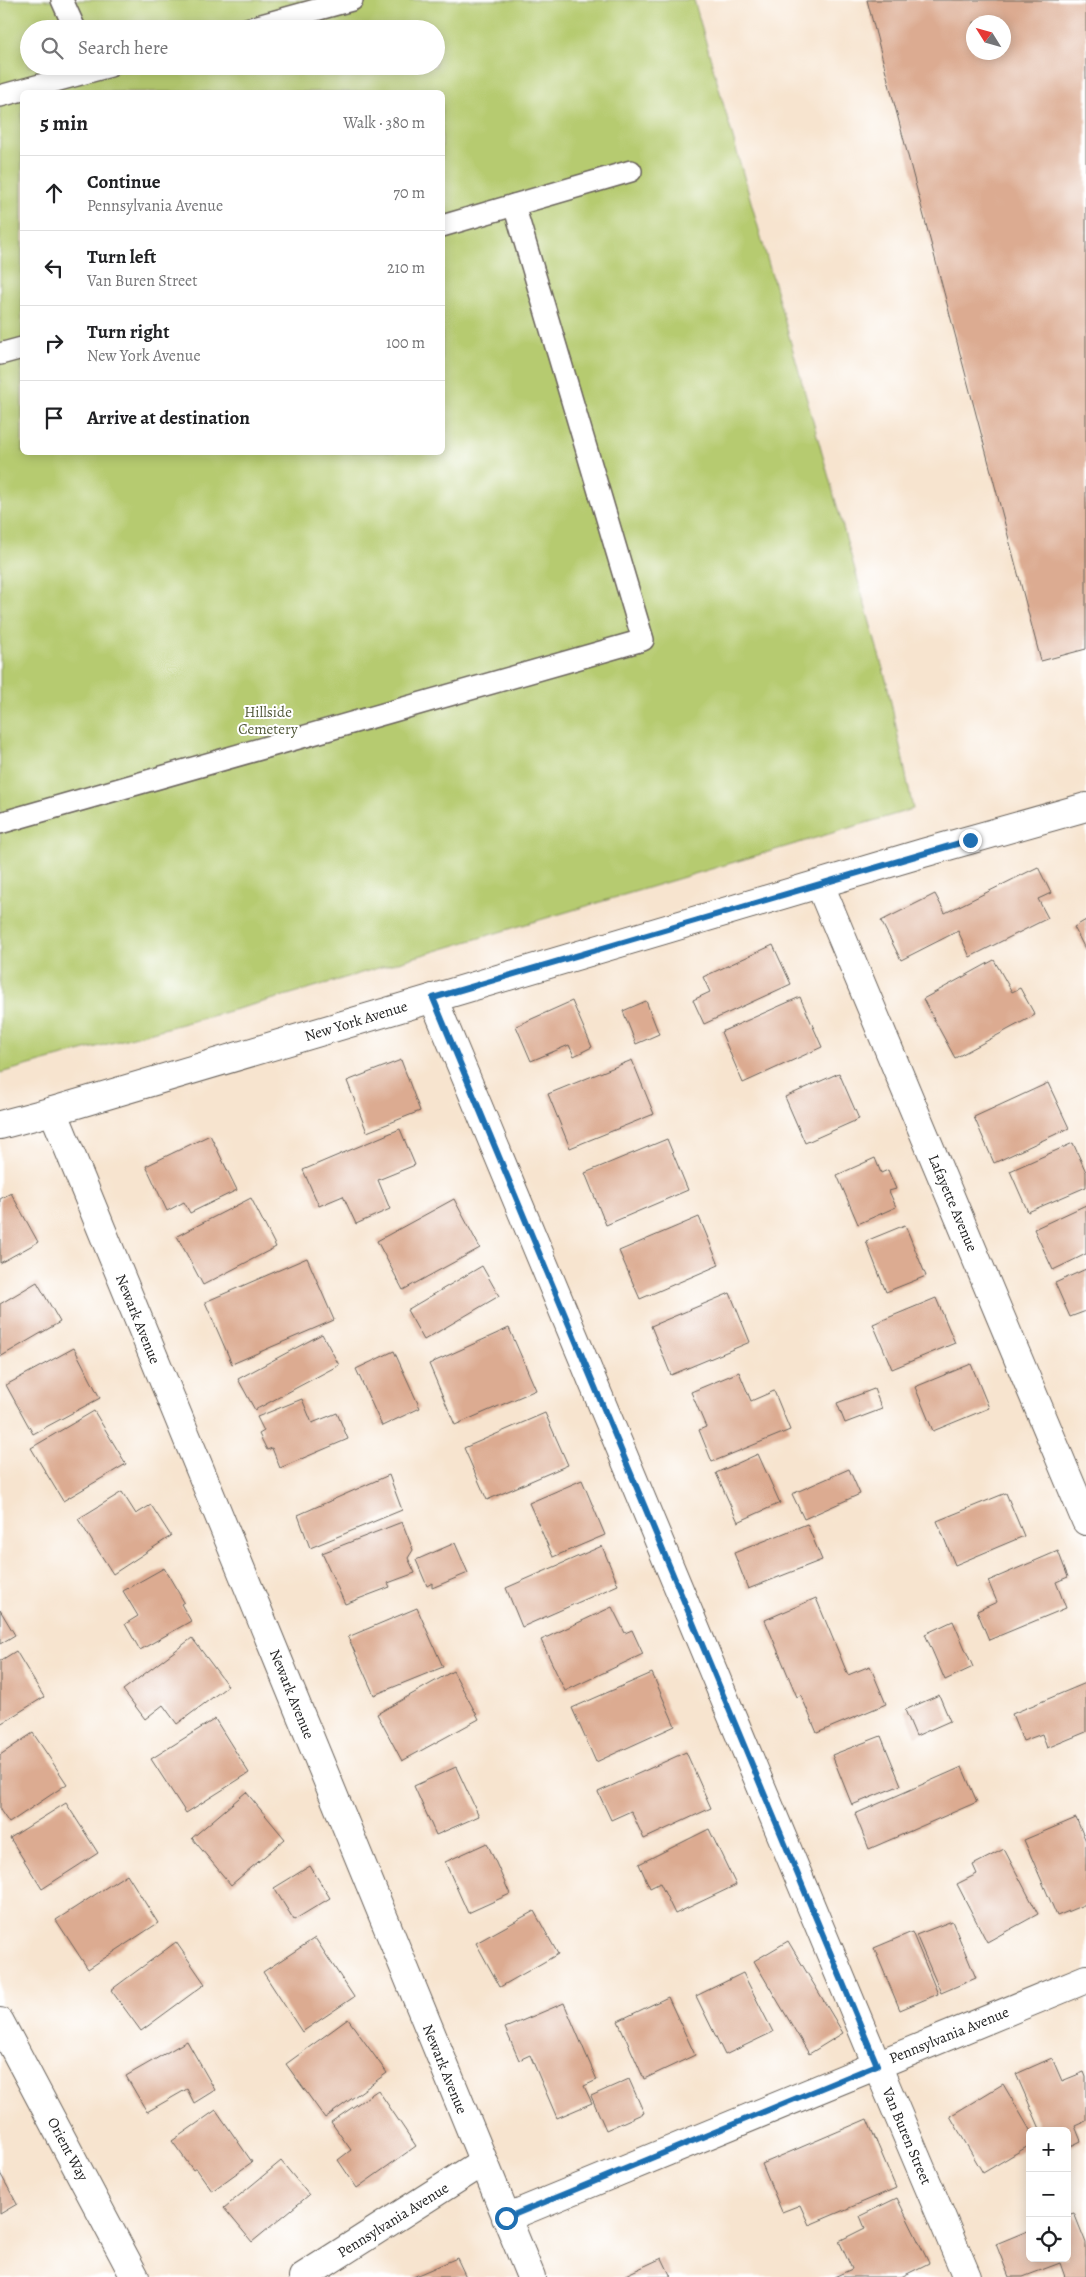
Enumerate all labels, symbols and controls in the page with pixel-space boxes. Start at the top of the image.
north arrow [966,15,1011,60]
search box [20,20,445,75]
icon: search [38,34,66,62]
text: Search here [78,35,168,61]
text: 5 min [40,109,88,137]
text: Walk · 380 m [343,112,425,134]
text: Continue [87,169,161,195]
icon: ahead [40,179,68,207]
text: 70 m [393,182,425,204]
text: Pennsylvania Avenue [87,195,223,217]
text: Turn left [87,244,156,270]
icon: left [40,254,68,282]
text: 210 m [387,257,425,279]
text: Van Buren Street [87,270,198,292]
text: Turn right [87,319,169,345]
icon: right [40,329,68,357]
text: 100 m [386,332,425,354]
text: New York Avenue [87,345,201,367]
icon: arrive [40,404,68,432]
text: Arrive at destination [87,405,250,431]
park label: Hillside Cemetery [238,702,298,739]
route end [959,829,982,852]
street label: New York Avenue [302,996,410,1046]
street label: Lafayette Avenue [924,1151,983,1255]
street label: Newark Avenue [111,1271,165,1367]
street label: Newark Avenue [265,1646,319,1742]
street label: Pennsylvania Avenue [886,2002,1012,2068]
street label: Newark Avenue [418,2021,472,2117]
street label: Van Buren Street [877,2083,936,2188]
street label: Orient Way [43,2114,93,2185]
map controls [1026,2127,1071,2262]
button: + [1026,2127,1071,2172]
button: − [1026,2172,1071,2217]
street label: Pennsylvania Avenue [334,2178,453,2262]
route start [495,2207,518,2230]
button: locate [1026,2217,1071,2262]

